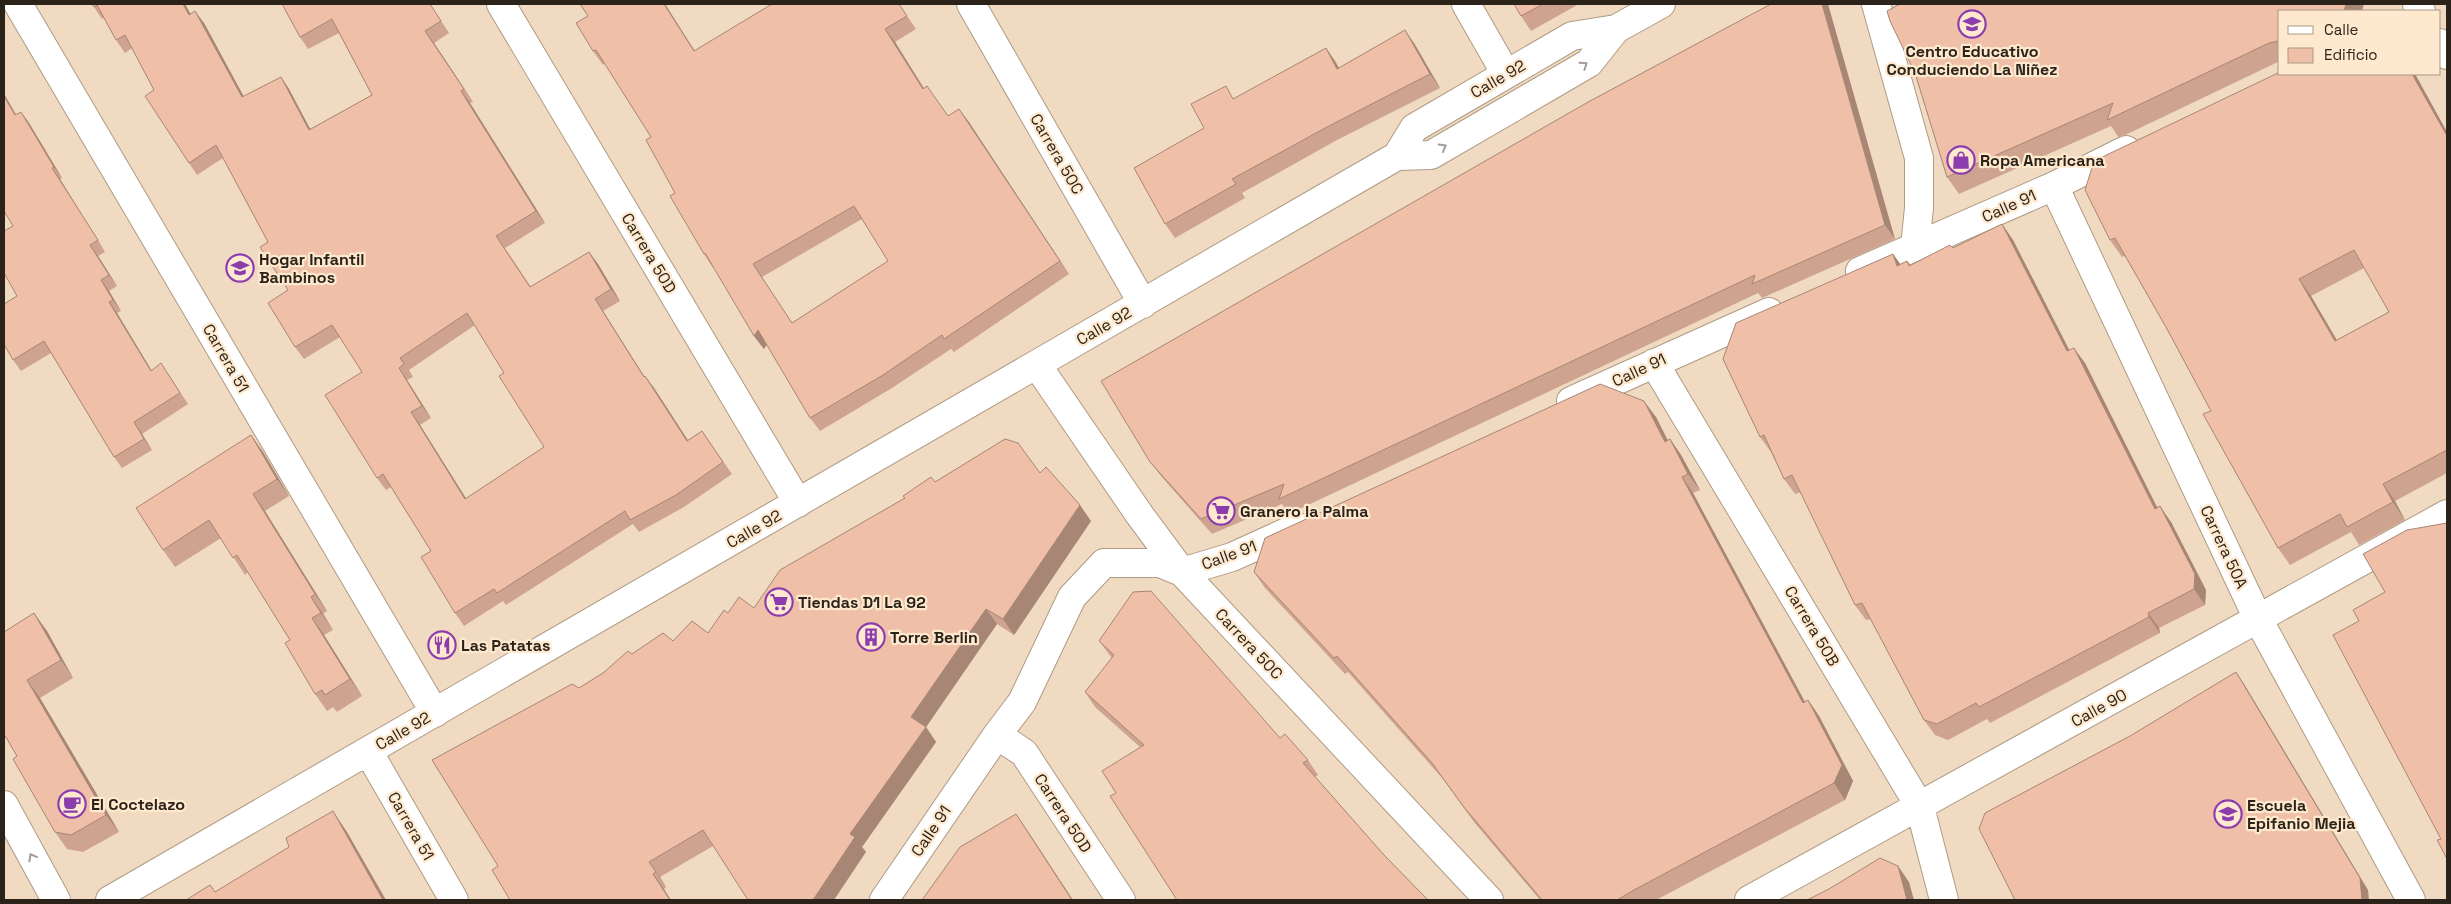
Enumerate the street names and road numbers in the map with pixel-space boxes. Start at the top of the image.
street label: Calle 92 [1467,55,1529,103]
street label: Carrera 50C [1025,110,1089,198]
street label: Calle 91 [1979,185,2039,227]
street label: Carrera 50D [617,209,681,297]
street label: Calle 92 [1073,302,1135,350]
street label: Carrera 51 [198,320,254,396]
street label: Calle 91 [1609,348,1669,392]
street label: Carrera 50A [2196,502,2252,592]
street label: Calle 92 [723,505,785,553]
street label: Calle 91 [1198,535,1260,575]
street label: Carrera 50B [1780,582,1844,670]
street label: Carrera 50C [1211,604,1287,684]
street label: Calle 90 [2067,684,2131,732]
street label: Calle 92 [372,707,434,755]
street label: Carrera 50D [1030,769,1096,857]
street label: Carrera 51 [383,788,439,864]
street label: Calle 91 [906,801,956,861]

